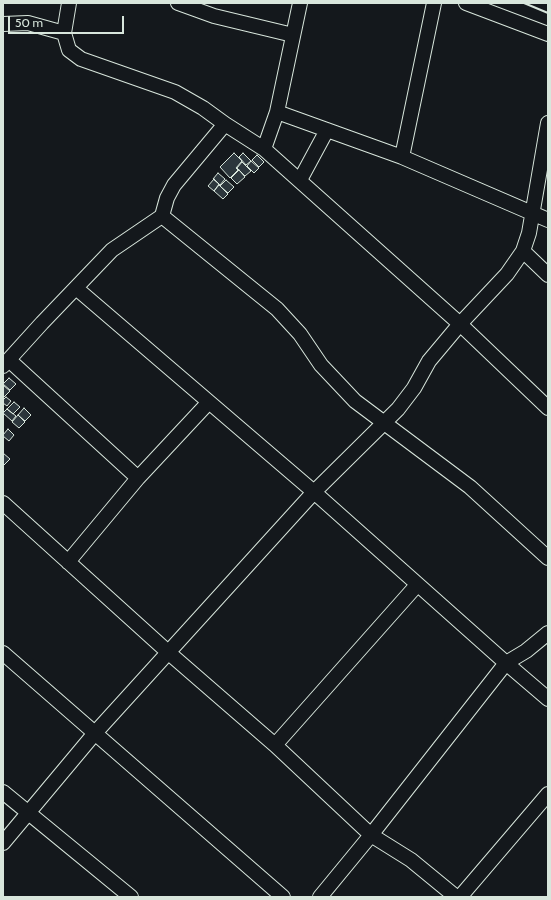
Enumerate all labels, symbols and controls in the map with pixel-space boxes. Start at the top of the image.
scale bar [10,8,126,34]
text: 50 m [15,15,43,30]

